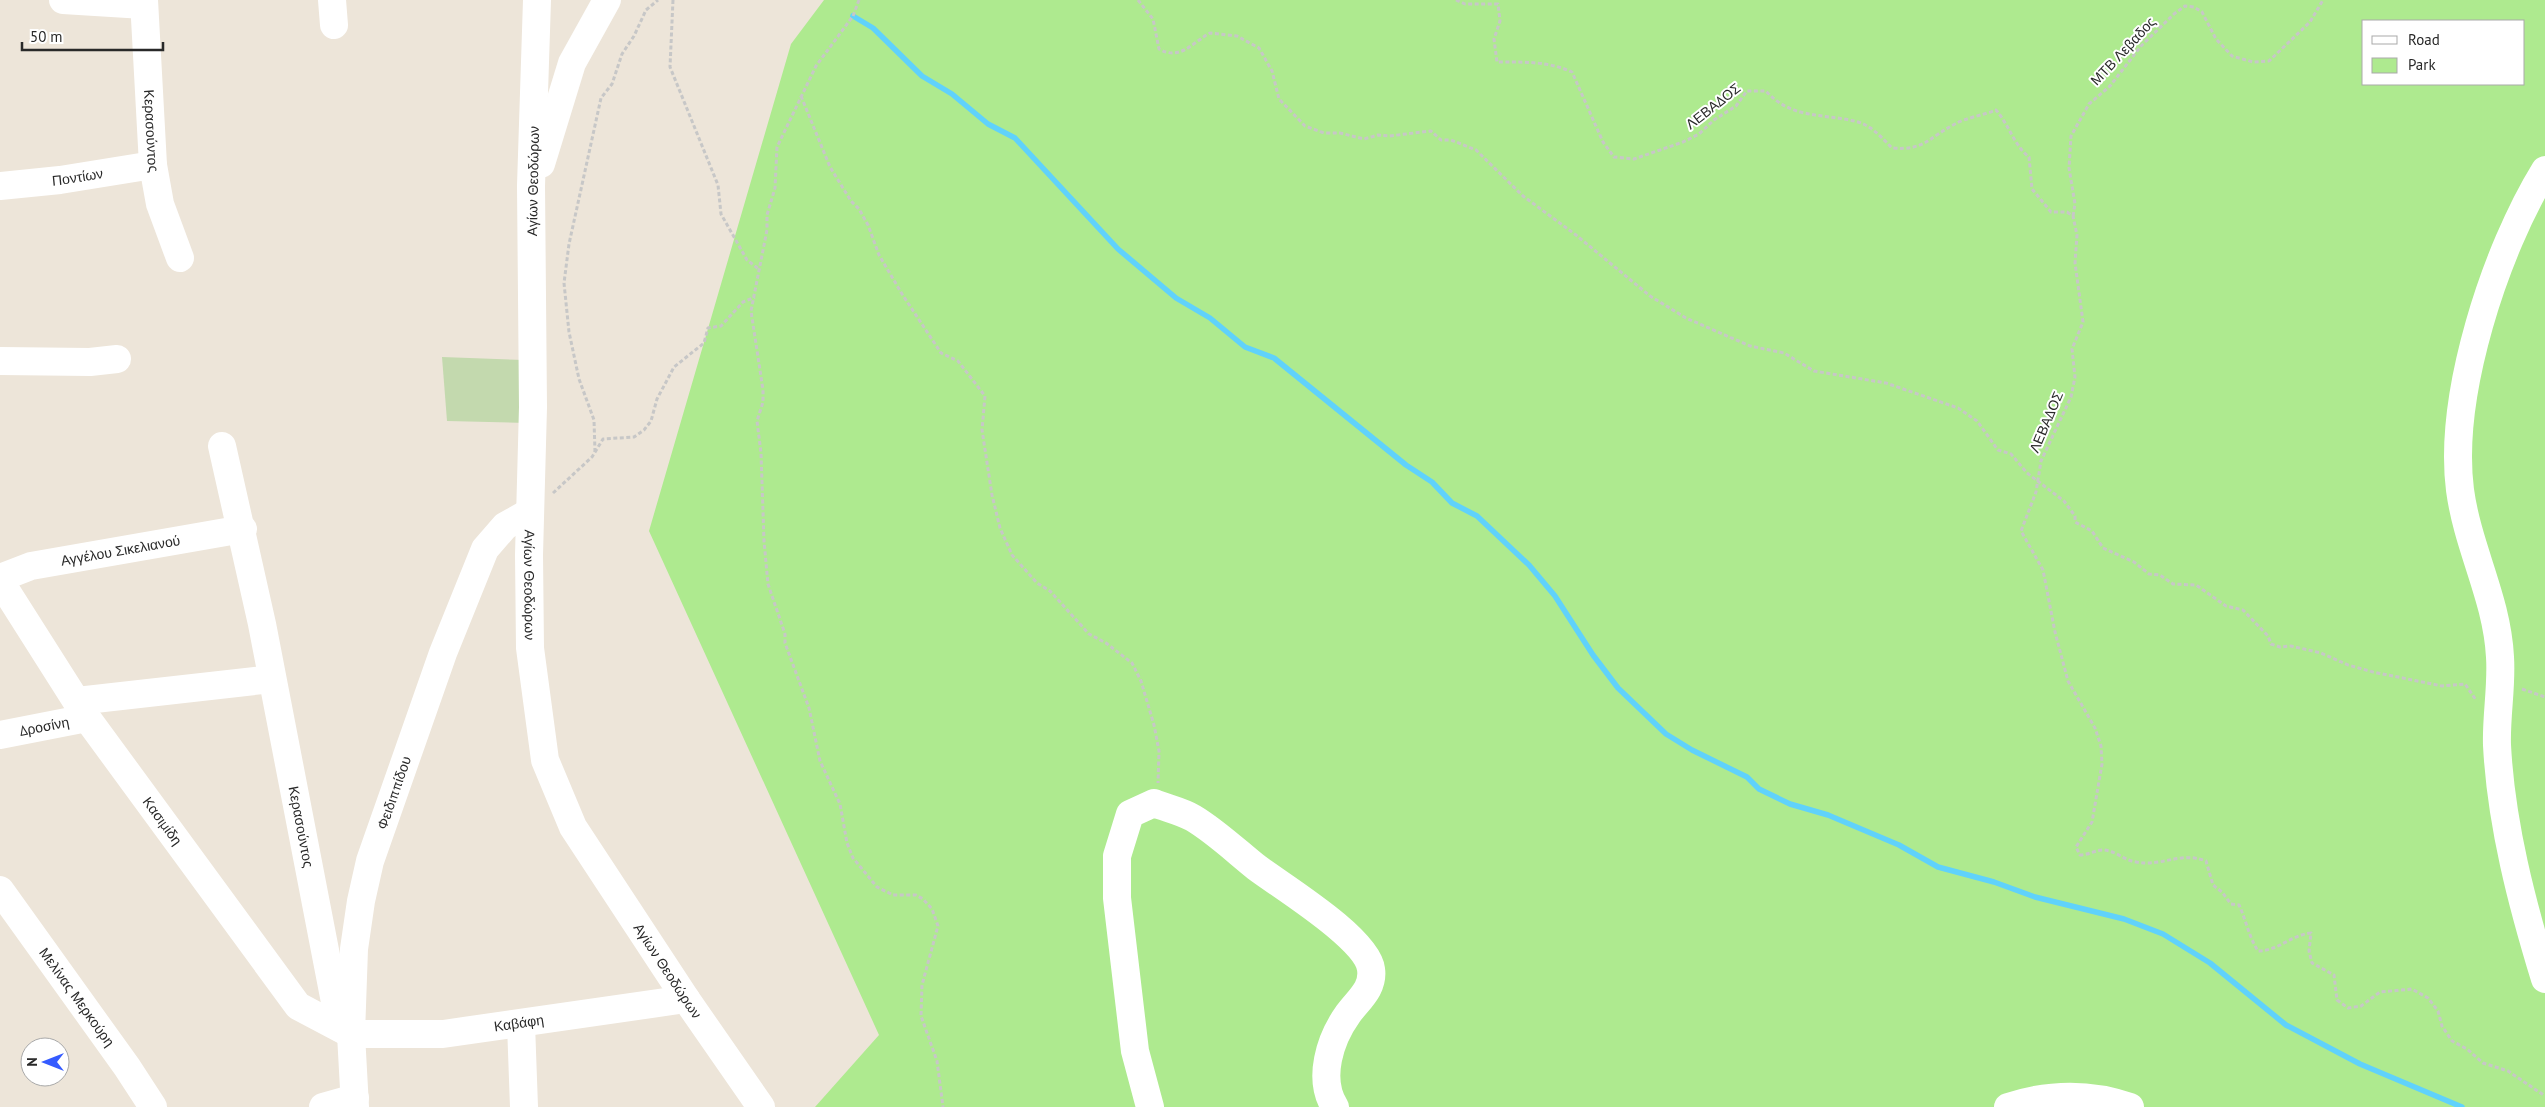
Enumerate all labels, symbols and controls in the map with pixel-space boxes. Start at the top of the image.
street label: ΜΤΒ Λεβαδος [2087,13,2160,89]
scale bar [22,20,164,52]
legend [2362,20,2525,85]
text: 50 m [30,27,63,46]
text: Road [2408,30,2440,49]
text: Park [2408,55,2436,74]
street label: ΛΕΒΑΔΟΣ [1682,79,1744,133]
street label: Κερασούντος [140,89,163,174]
street label: Αγίων Θεοδώρων [523,126,543,236]
street label: Ποντίων [51,164,104,190]
street label: ΛΕΒΑΔΟΣ [2025,388,2067,455]
street label: Αγίων Θεοδώρων [520,529,539,640]
street label: Αγγέλου Σικελιανού [59,531,182,570]
street label: Δροσίνη [18,713,71,740]
street label: Φειδιππίδου [373,754,415,832]
street label: Κερασούντος [284,785,318,869]
street label: Κασιμίδη [139,793,186,849]
street label: Αγίων Θεοδώρων [630,920,706,1022]
street label: Μελίνας Μερκούρη [35,944,119,1050]
street label: Καβάφη [493,1011,545,1036]
north arrow [20,1037,70,1087]
text: N [23,1057,41,1067]

